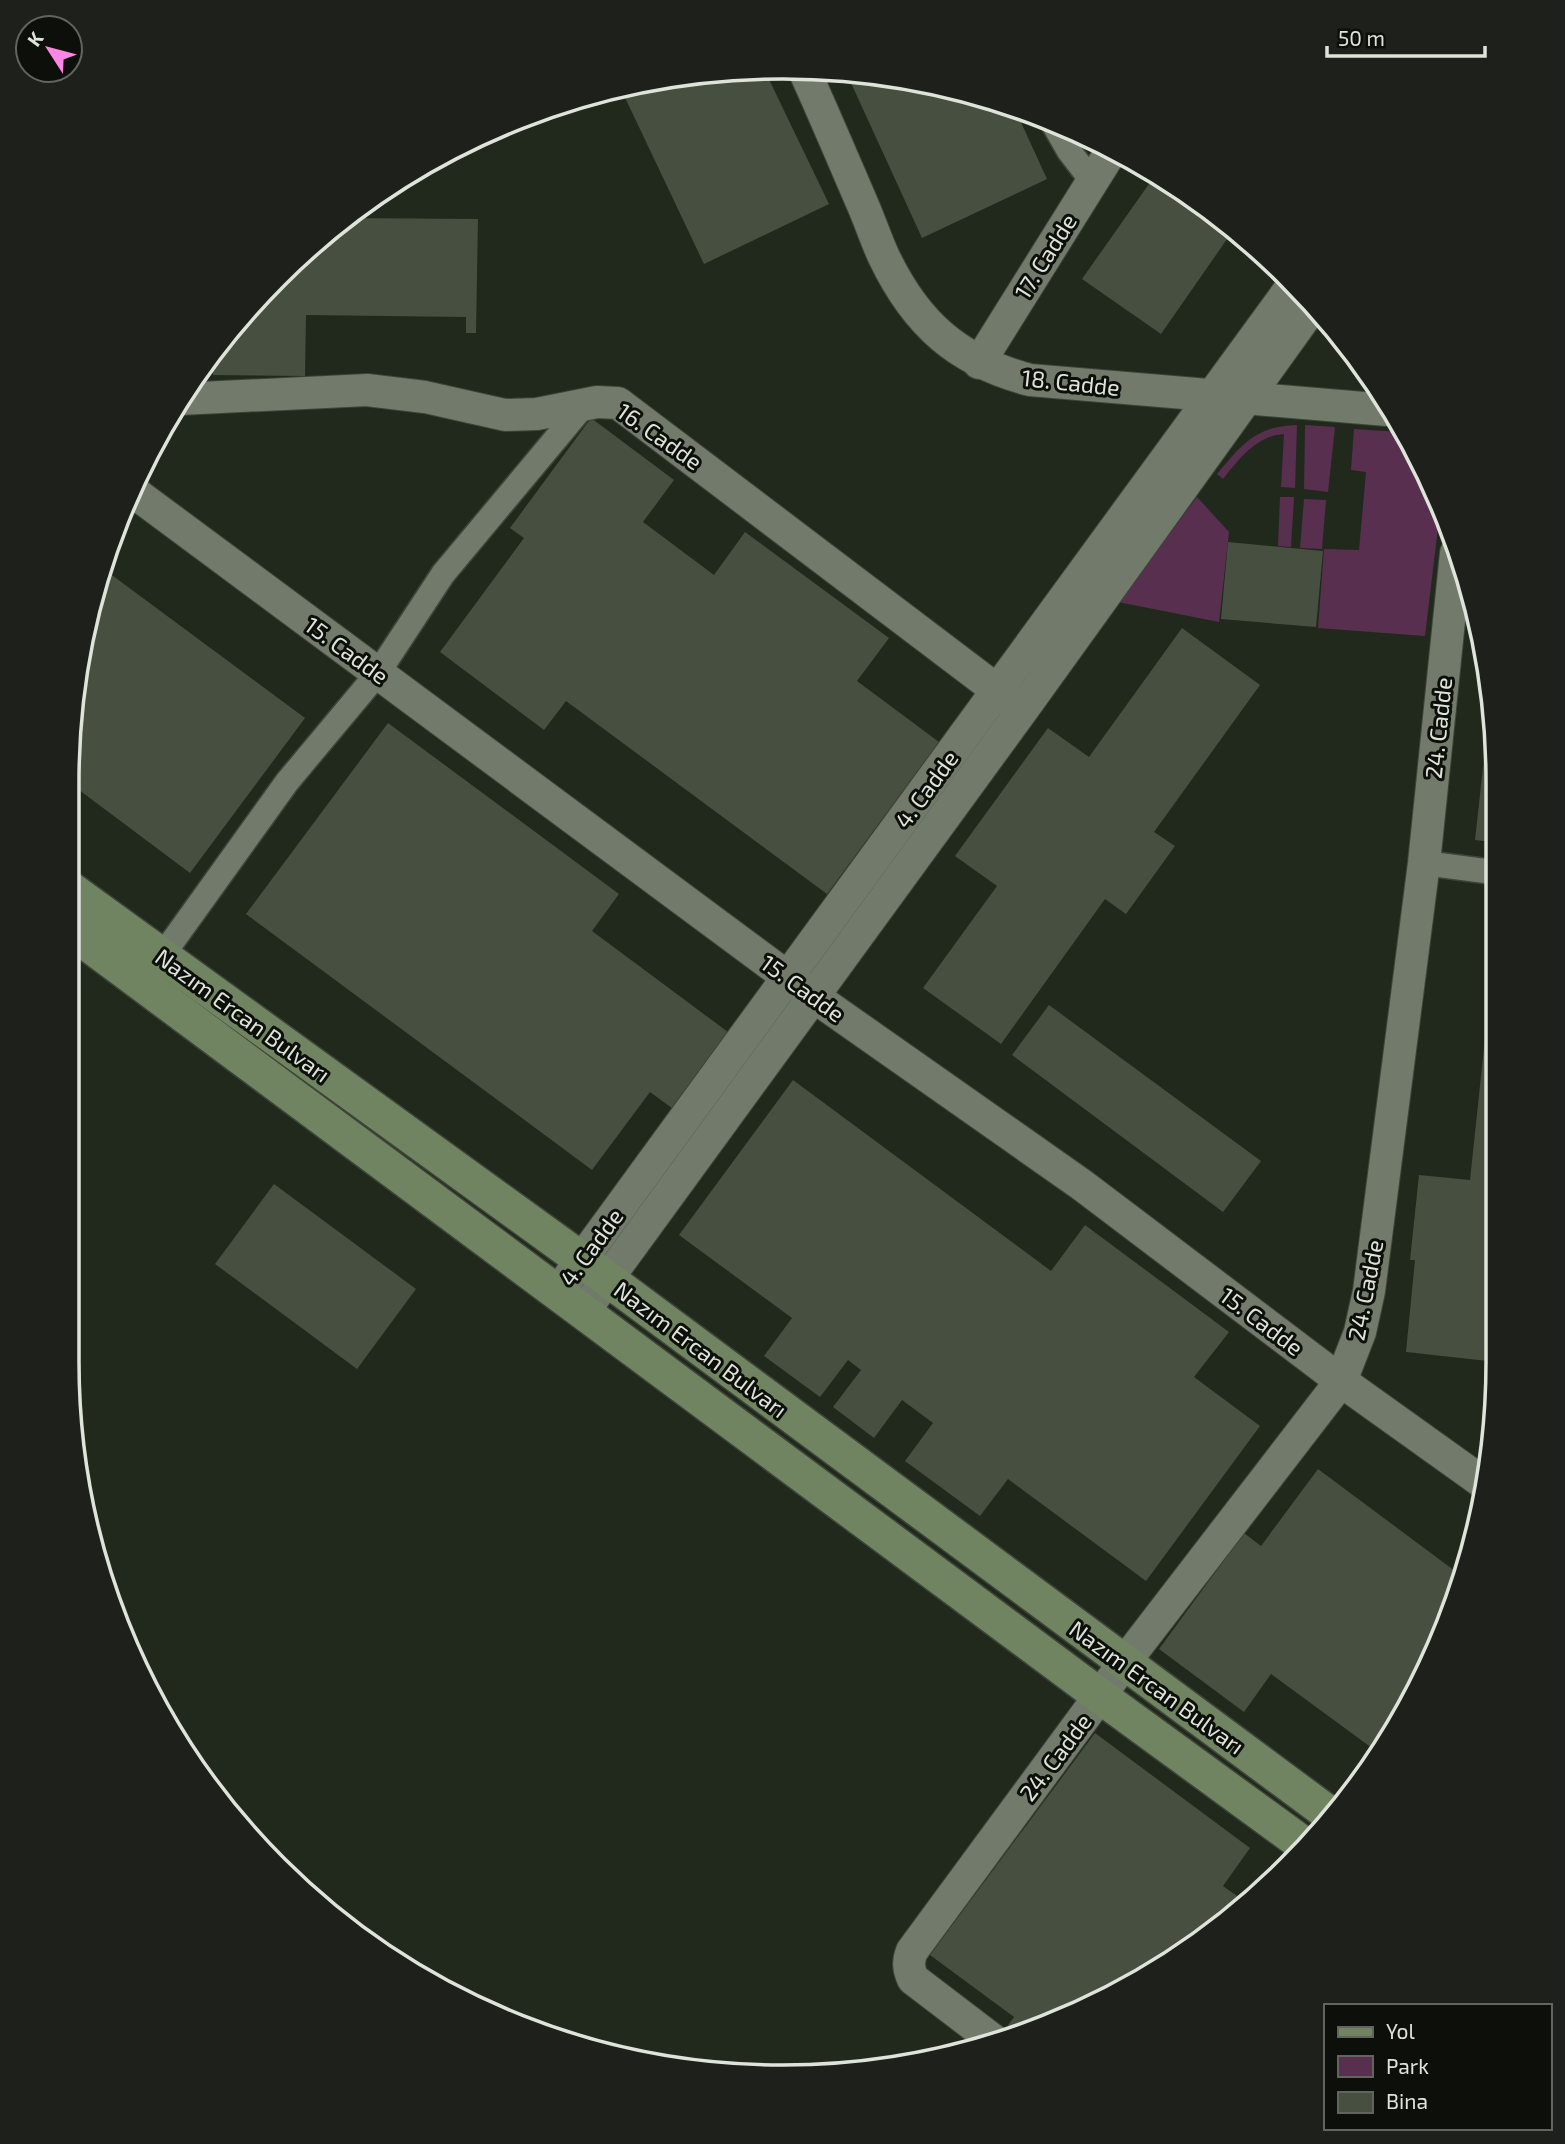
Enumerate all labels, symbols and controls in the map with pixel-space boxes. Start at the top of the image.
north arrow [14,14,84,84]
scale bar [1327,14,1484,58]
text: 50 m [1338,25,1385,50]
text: K [22,27,48,50]
street label: 17. Cadde [1008,208,1082,304]
street label: 18. Cadde [1021,363,1121,401]
street label: 16. Cadde [612,397,708,475]
street label: 15. Cadde [300,610,394,690]
street label: 24. Cadde [1419,676,1457,780]
street label: 4. Cadde [889,745,963,833]
street label: Nazım Ercan Bulvarı [150,942,336,1088]
street label: 15. Cadde [756,948,850,1028]
street label: 4. Cadde [554,1203,628,1291]
street label: 24. Cadde [1342,1237,1388,1343]
street label: Nazım Ercan Bulvarı [609,1275,793,1423]
street label: 15. Cadde [1215,1281,1309,1361]
street label: Nazım Ercan Bulvarı [1064,1614,1250,1760]
street label: 24. Cadde [1013,1708,1097,1806]
legend [1324,2004,1551,2130]
text: Yol [1386,2018,1415,2043]
text: Park [1386,2053,1429,2078]
text: Bina [1386,2088,1428,2113]

